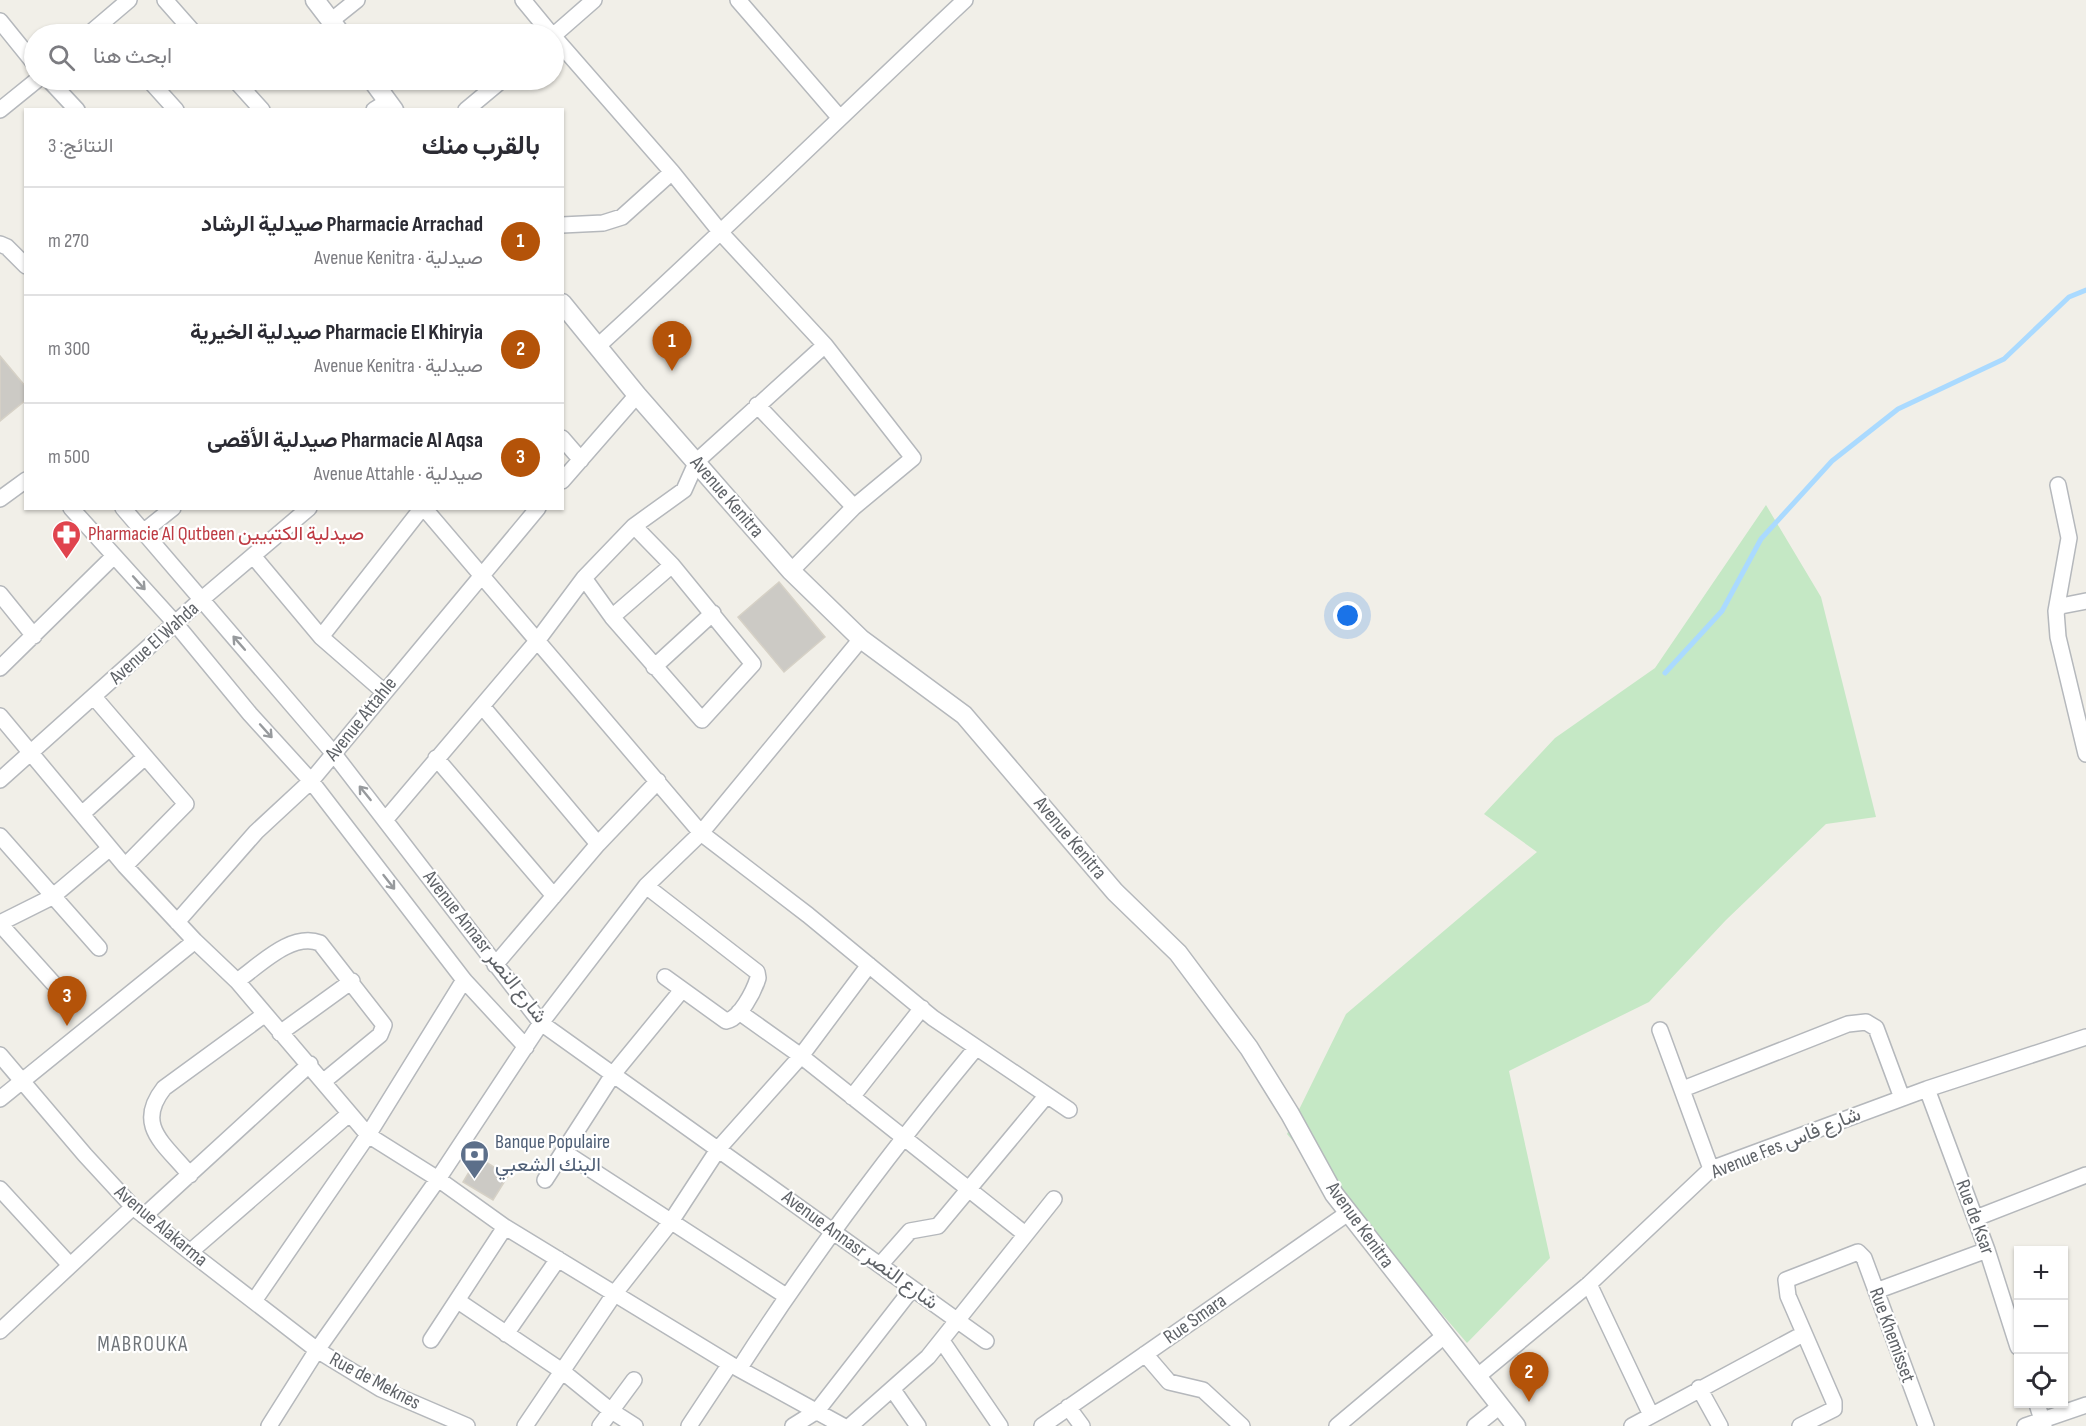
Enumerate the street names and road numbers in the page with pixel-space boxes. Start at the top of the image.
street label: Avenue Kenitra [684,451,769,543]
street label: Avenue El Wahda [104,597,204,690]
street label: Avenue Attahle [319,672,402,766]
street label: Avenue Kenitra [1028,791,1111,884]
street label: Avenue Annasr شارع النصر [416,865,552,1029]
street label: Avenue Fes شارع فاس [1707,1102,1865,1185]
street label: Rue de Ksar [1950,1176,2000,1258]
street label: Avenue Kenitra [1320,1177,1399,1273]
street label: Avenue Alakarma [109,1180,212,1272]
street label: Avenue Annasr شارع النصر [776,1185,943,1316]
street label: Rue Khemisset [1864,1284,1920,1386]
street label: Rue Smara [1159,1289,1231,1349]
street label: Rue de Meknes [325,1347,425,1415]

